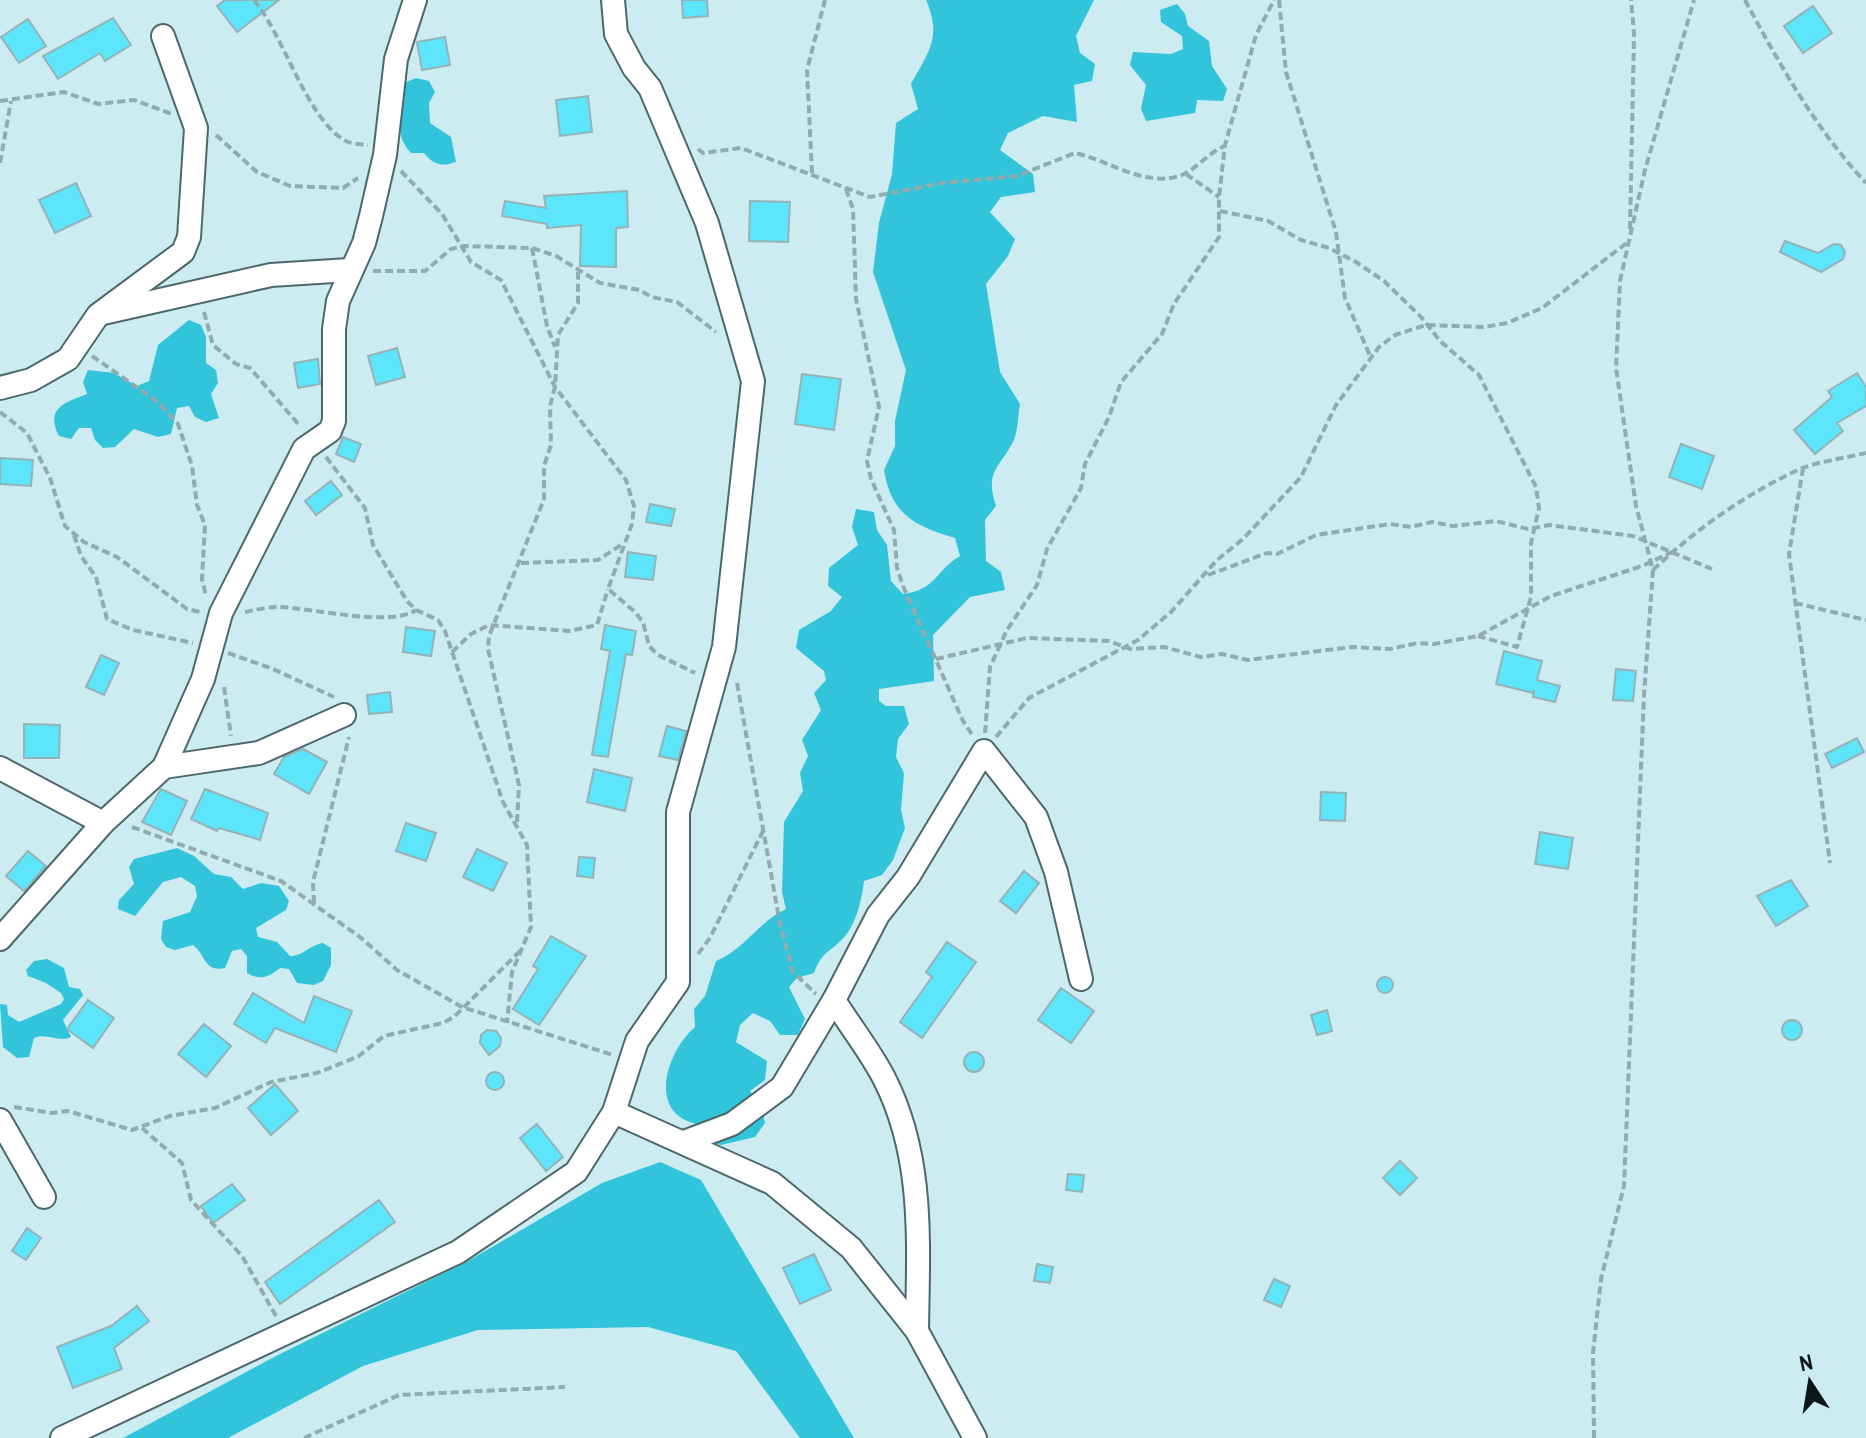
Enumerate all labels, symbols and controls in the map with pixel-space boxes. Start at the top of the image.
north arrow [1770,1342,1850,1422]
text: N [1796,1346,1815,1378]

